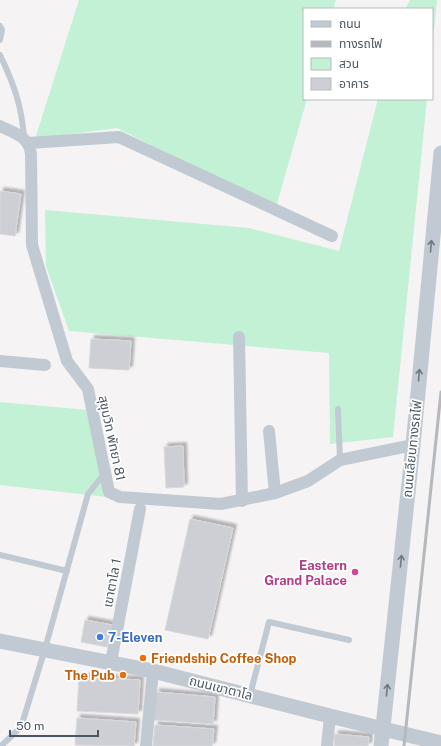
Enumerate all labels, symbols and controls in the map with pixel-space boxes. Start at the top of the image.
legend [303,8,433,100]
text: ถนน [339,17,361,31]
text: ทางรถไฟ [339,37,382,51]
text: สวน [339,57,359,71]
text: อาคาร [339,77,369,91]
one-way arrow [428,240,435,253]
one-way arrow [416,369,423,382]
street label: สุขุมวิท พัทยา 81 [96,394,128,482]
street label: ถนนเลียบทางรถไฟ [399,400,425,498]
one-way arrow [397,554,405,567]
street label: เขาตาโล 1 [100,557,124,609]
place label: Eastern Grand Palace [264,558,347,588]
marker: Eastern Grand Palace [350,567,360,577]
place label: 7-Eleven [108,630,162,645]
marker: 7-Eleven [95,632,105,642]
place label: Friendship Coffee Shop [151,651,297,666]
marker: Friendship Coffee Shop [138,653,148,663]
place label: The Pub [65,668,115,683]
marker: The Pub [118,670,128,680]
street label: ถนนเขาตาโล [188,673,254,703]
one-way arrow [384,684,391,697]
scale bar [10,712,98,738]
text: 50 m [16,719,44,733]

